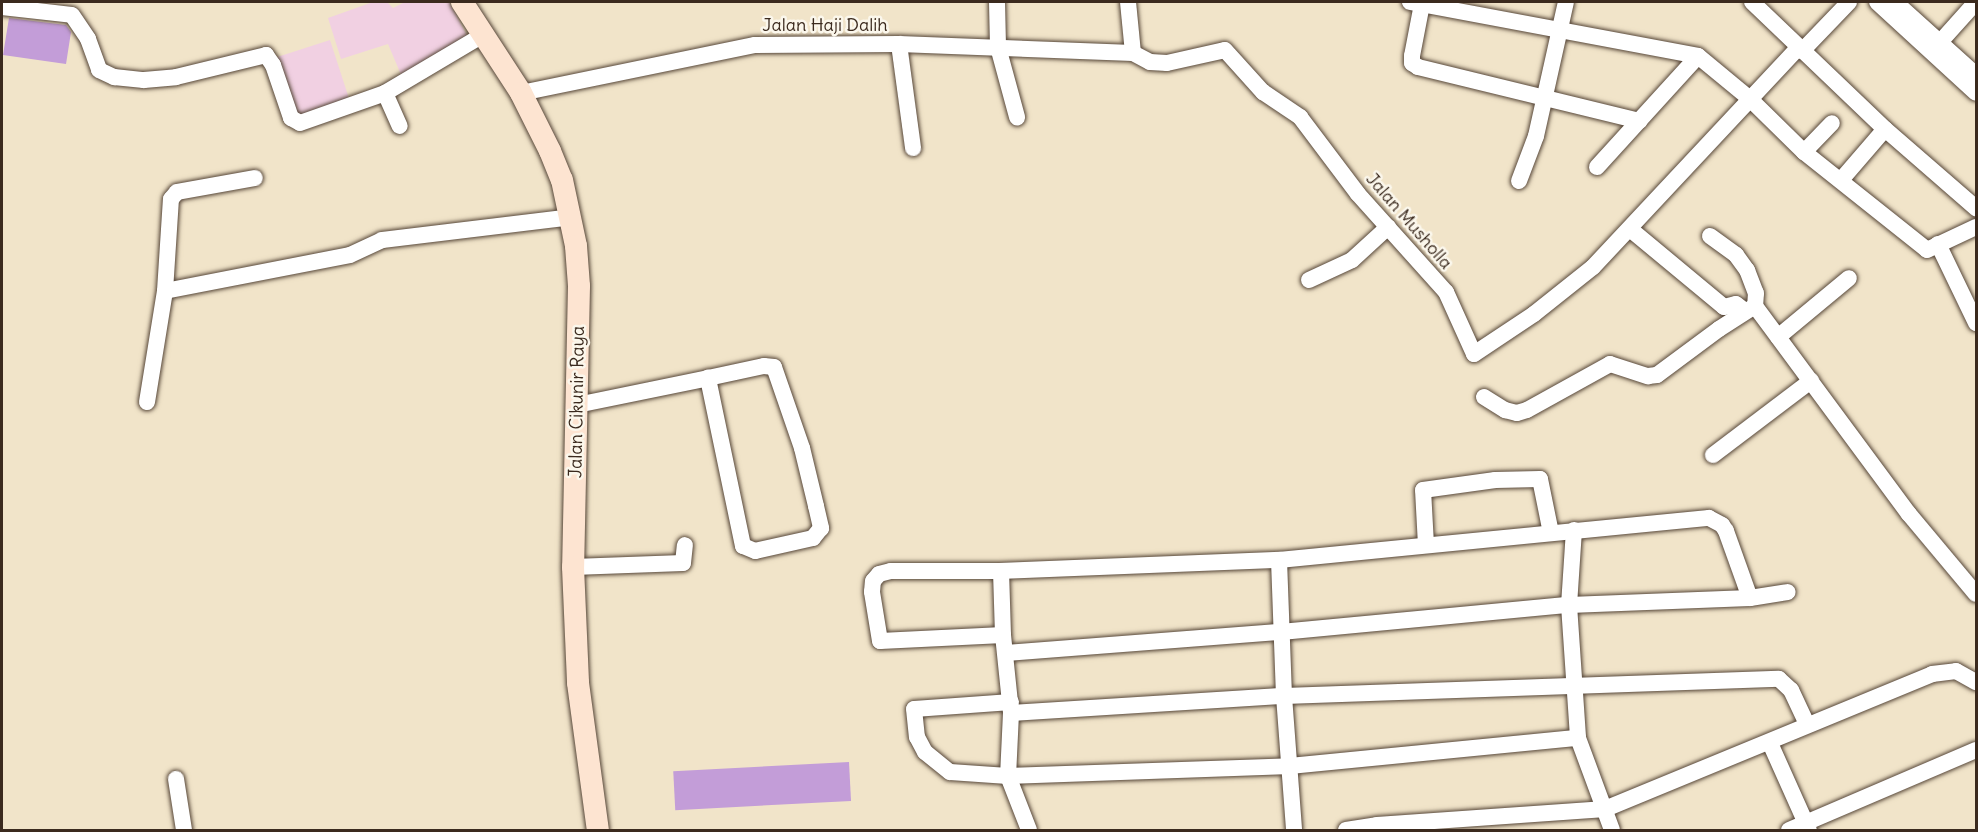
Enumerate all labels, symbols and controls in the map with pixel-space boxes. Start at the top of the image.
street label: Jalan Haji Dalih [762,14,888,36]
street label: Jalan Musholla [1361,168,1457,274]
street label: Jalan Cikunir Raya [565,326,589,478]

